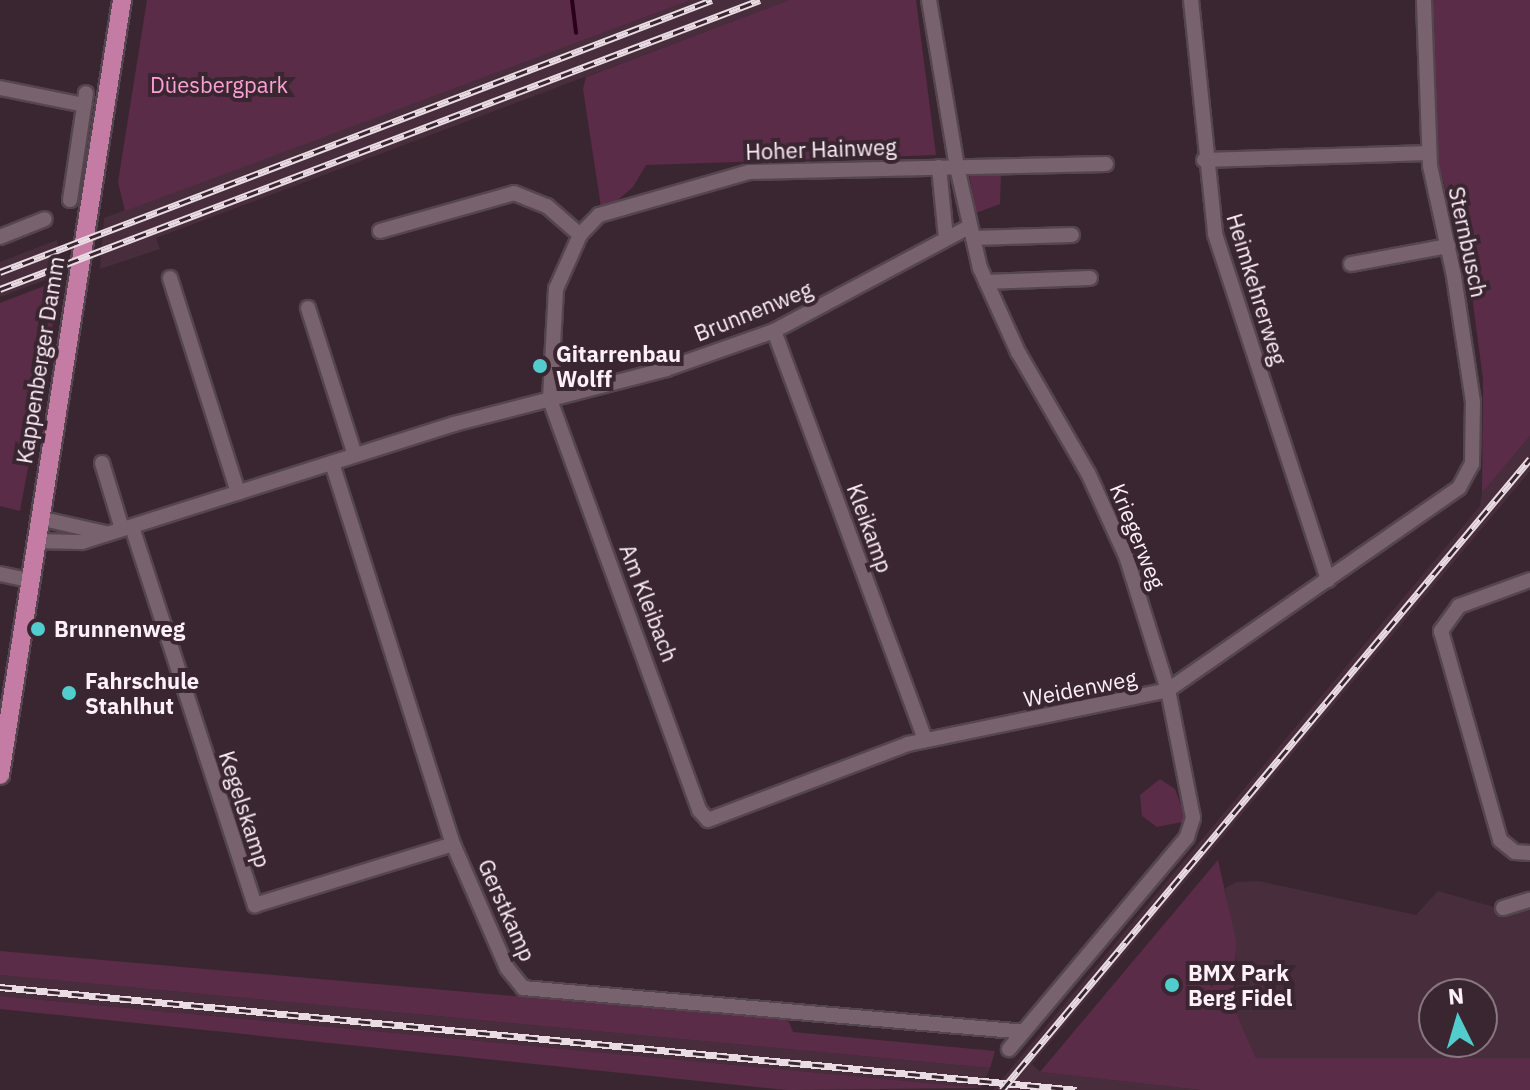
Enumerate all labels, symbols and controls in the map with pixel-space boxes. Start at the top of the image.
park label: Düesbergpark [150,72,288,98]
street label: Hoher Hainweg [745,133,897,165]
street label: Sternbusch [1443,184,1493,300]
street label: Heimkehrerweg [1221,210,1293,368]
street label: Kappenberger Damm [11,254,69,466]
street label: Brunnenweg [690,275,816,347]
place label: Gitarrenbau Wolff [556,340,681,392]
marker: Gitarrenbau Wolff [531,357,549,375]
street label: Kriegerweg [1105,479,1171,593]
street label: Kleikamp [842,480,898,576]
street label: Am Kleibach [614,540,684,666]
place label: Brunnenweg [54,616,185,642]
marker: Brunnenweg [29,620,47,638]
street label: Weidenweg [1021,664,1139,712]
place label: Fahrschule Stahlhut [85,667,199,718]
marker: Fahrschule Stahlhut [60,684,78,702]
street label: Kegelskamp [214,747,276,871]
street label: Gerstkamp [473,855,541,965]
place label: BMX Park Berg Fidel [1188,959,1293,1010]
marker: BMX Park Berg Fidel [1163,976,1181,994]
north arrow [1418,978,1498,1058]
text: N [1447,980,1465,1011]

